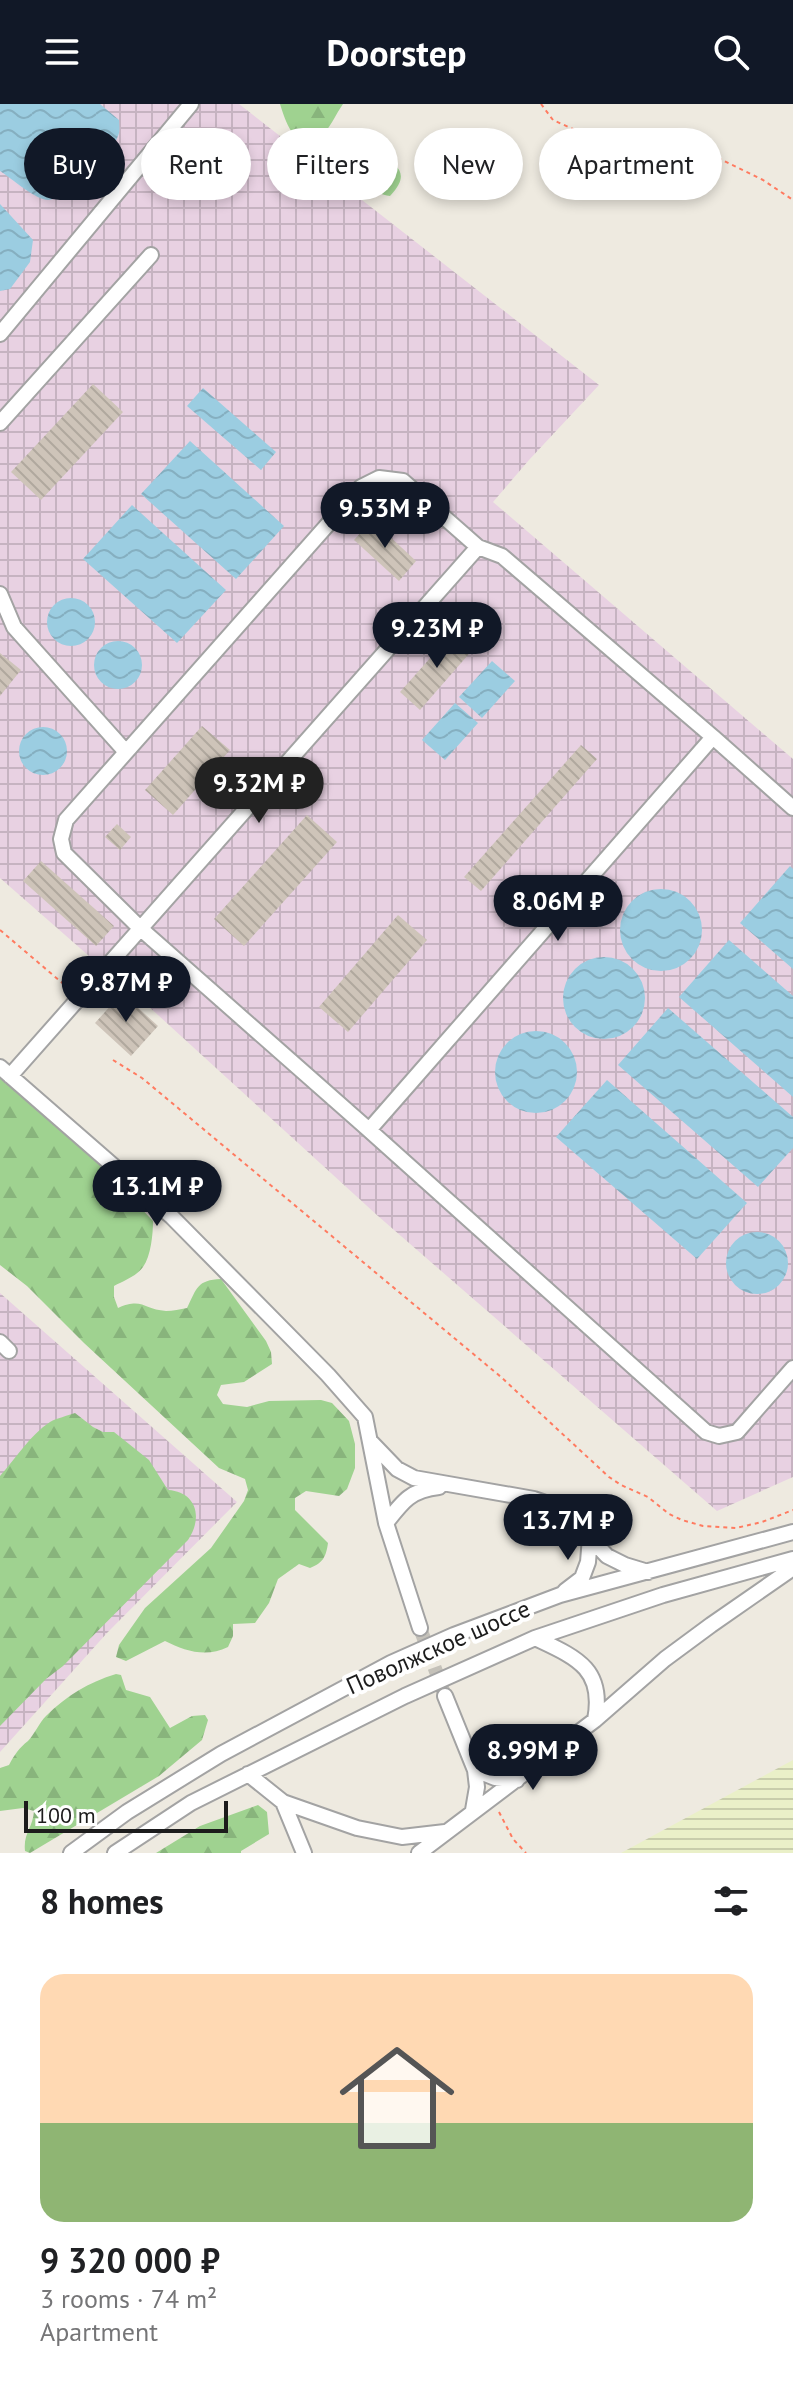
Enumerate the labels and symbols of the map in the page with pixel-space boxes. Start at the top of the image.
pin: 9.53M ₽ [311,482,459,550]
pin: 9.23M ₽ [363,602,511,670]
pin: 9.32M ₽ [185,757,333,825]
pin: 8.06M ₽ [484,875,632,943]
pin: 9.87M ₽ [52,956,200,1024]
pin: 13.1M ₽ [83,1160,231,1228]
pin: 13.7M ₽ [494,1494,642,1562]
street label: Поволжское шоссе [341,1593,535,1701]
pin: 8.99M ₽ [459,1724,607,1792]
scale bar [24,1797,228,1833]

